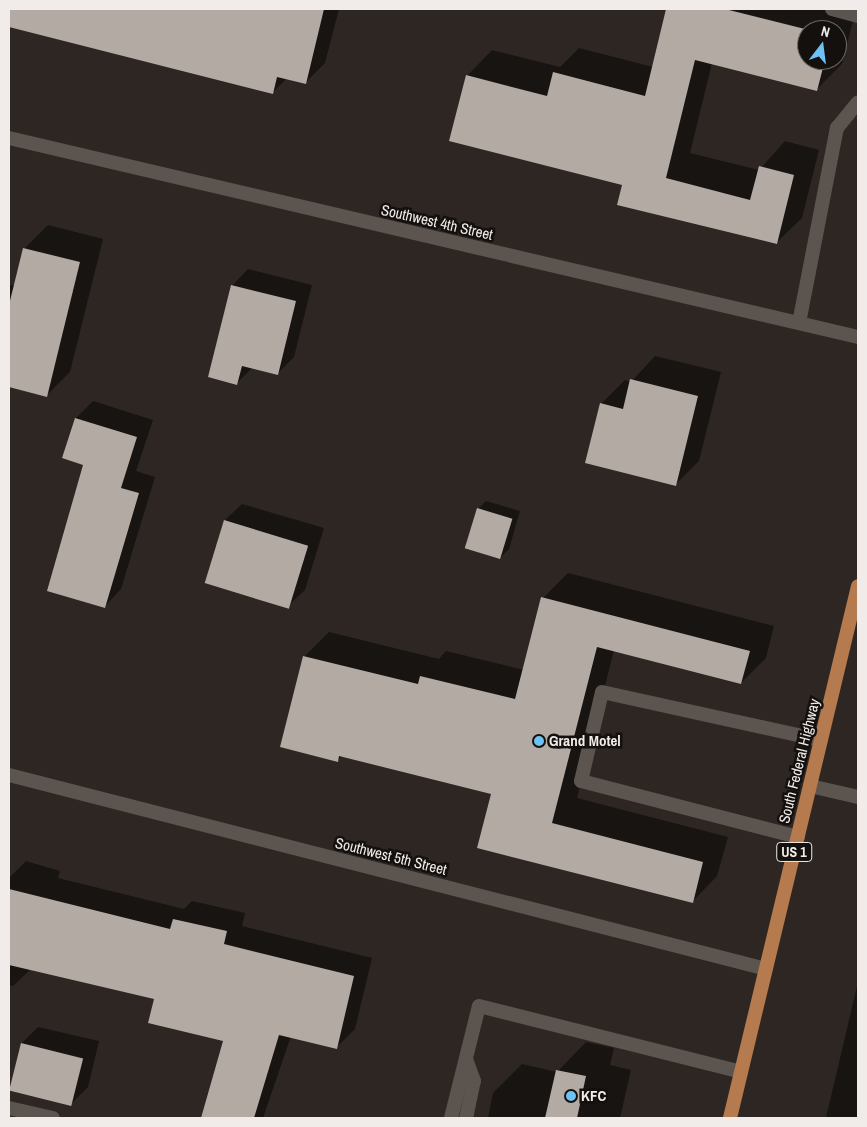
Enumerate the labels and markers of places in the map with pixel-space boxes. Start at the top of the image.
place label: Grand Motel [549,732,621,750]
marker: Grand Motel [533,735,545,747]
place label: KFC [581,1087,606,1105]
marker: KFC [565,1090,577,1102]

